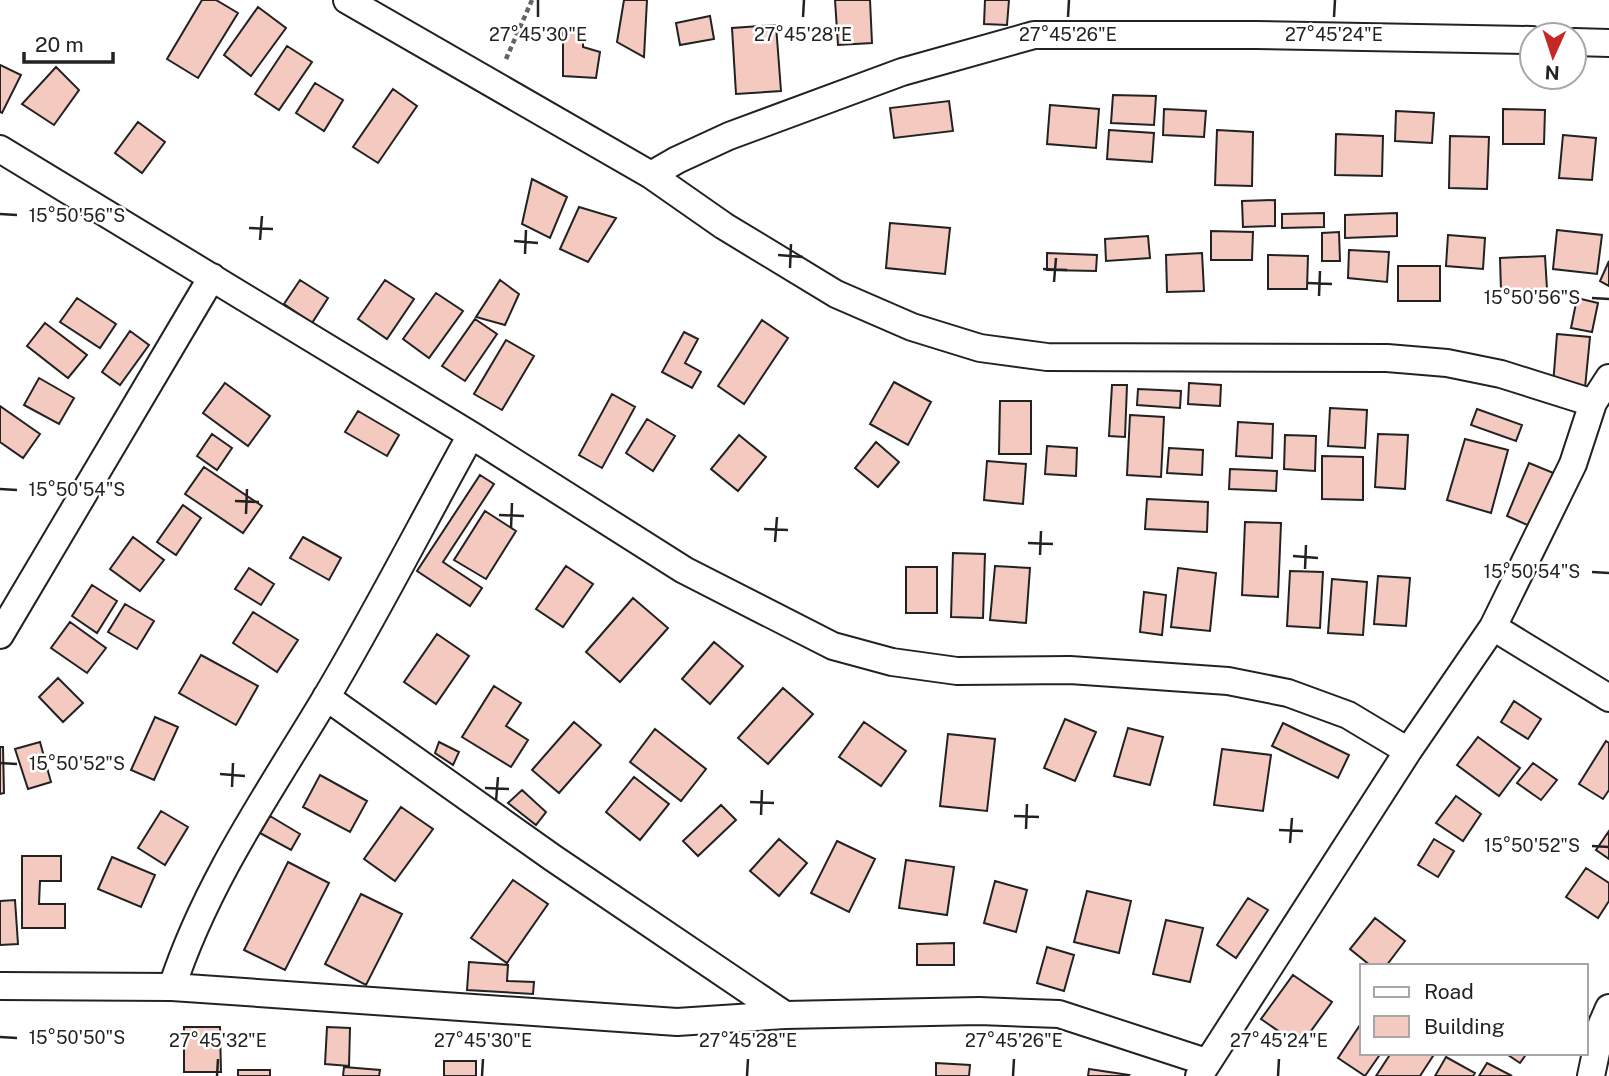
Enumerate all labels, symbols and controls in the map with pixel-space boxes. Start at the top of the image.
scale bar [24,21,114,65]
north arrow [1518,21,1588,91]
text: 27°45'30"E [489,24,587,45]
text: 27°45'28"E [754,24,852,45]
text: 27°45'26"E [1019,24,1117,45]
text: 27°45'24"E [1285,24,1383,45]
text: 20 m [35,32,84,57]
text: N [1544,62,1560,84]
text: 15°50'56"S [29,205,125,226]
text: 15°50'56"S [1484,287,1580,308]
text: 15°50'54"S [29,479,125,500]
text: 15°50'54"S [1484,561,1580,582]
text: 15°50'52"S [29,753,125,774]
text: 15°50'52"S [1484,835,1580,856]
legend [1360,964,1588,1055]
text: Road [1424,979,1474,1004]
text: Building [1424,1014,1505,1039]
text: 15°50'50"S [29,1027,125,1048]
text: 27°45'32"E [169,1030,267,1051]
text: 27°45'30"E [434,1030,532,1051]
text: 27°45'28"E [699,1030,797,1051]
text: 27°45'26"E [965,1030,1063,1051]
text: 27°45'24"E [1230,1030,1328,1051]

